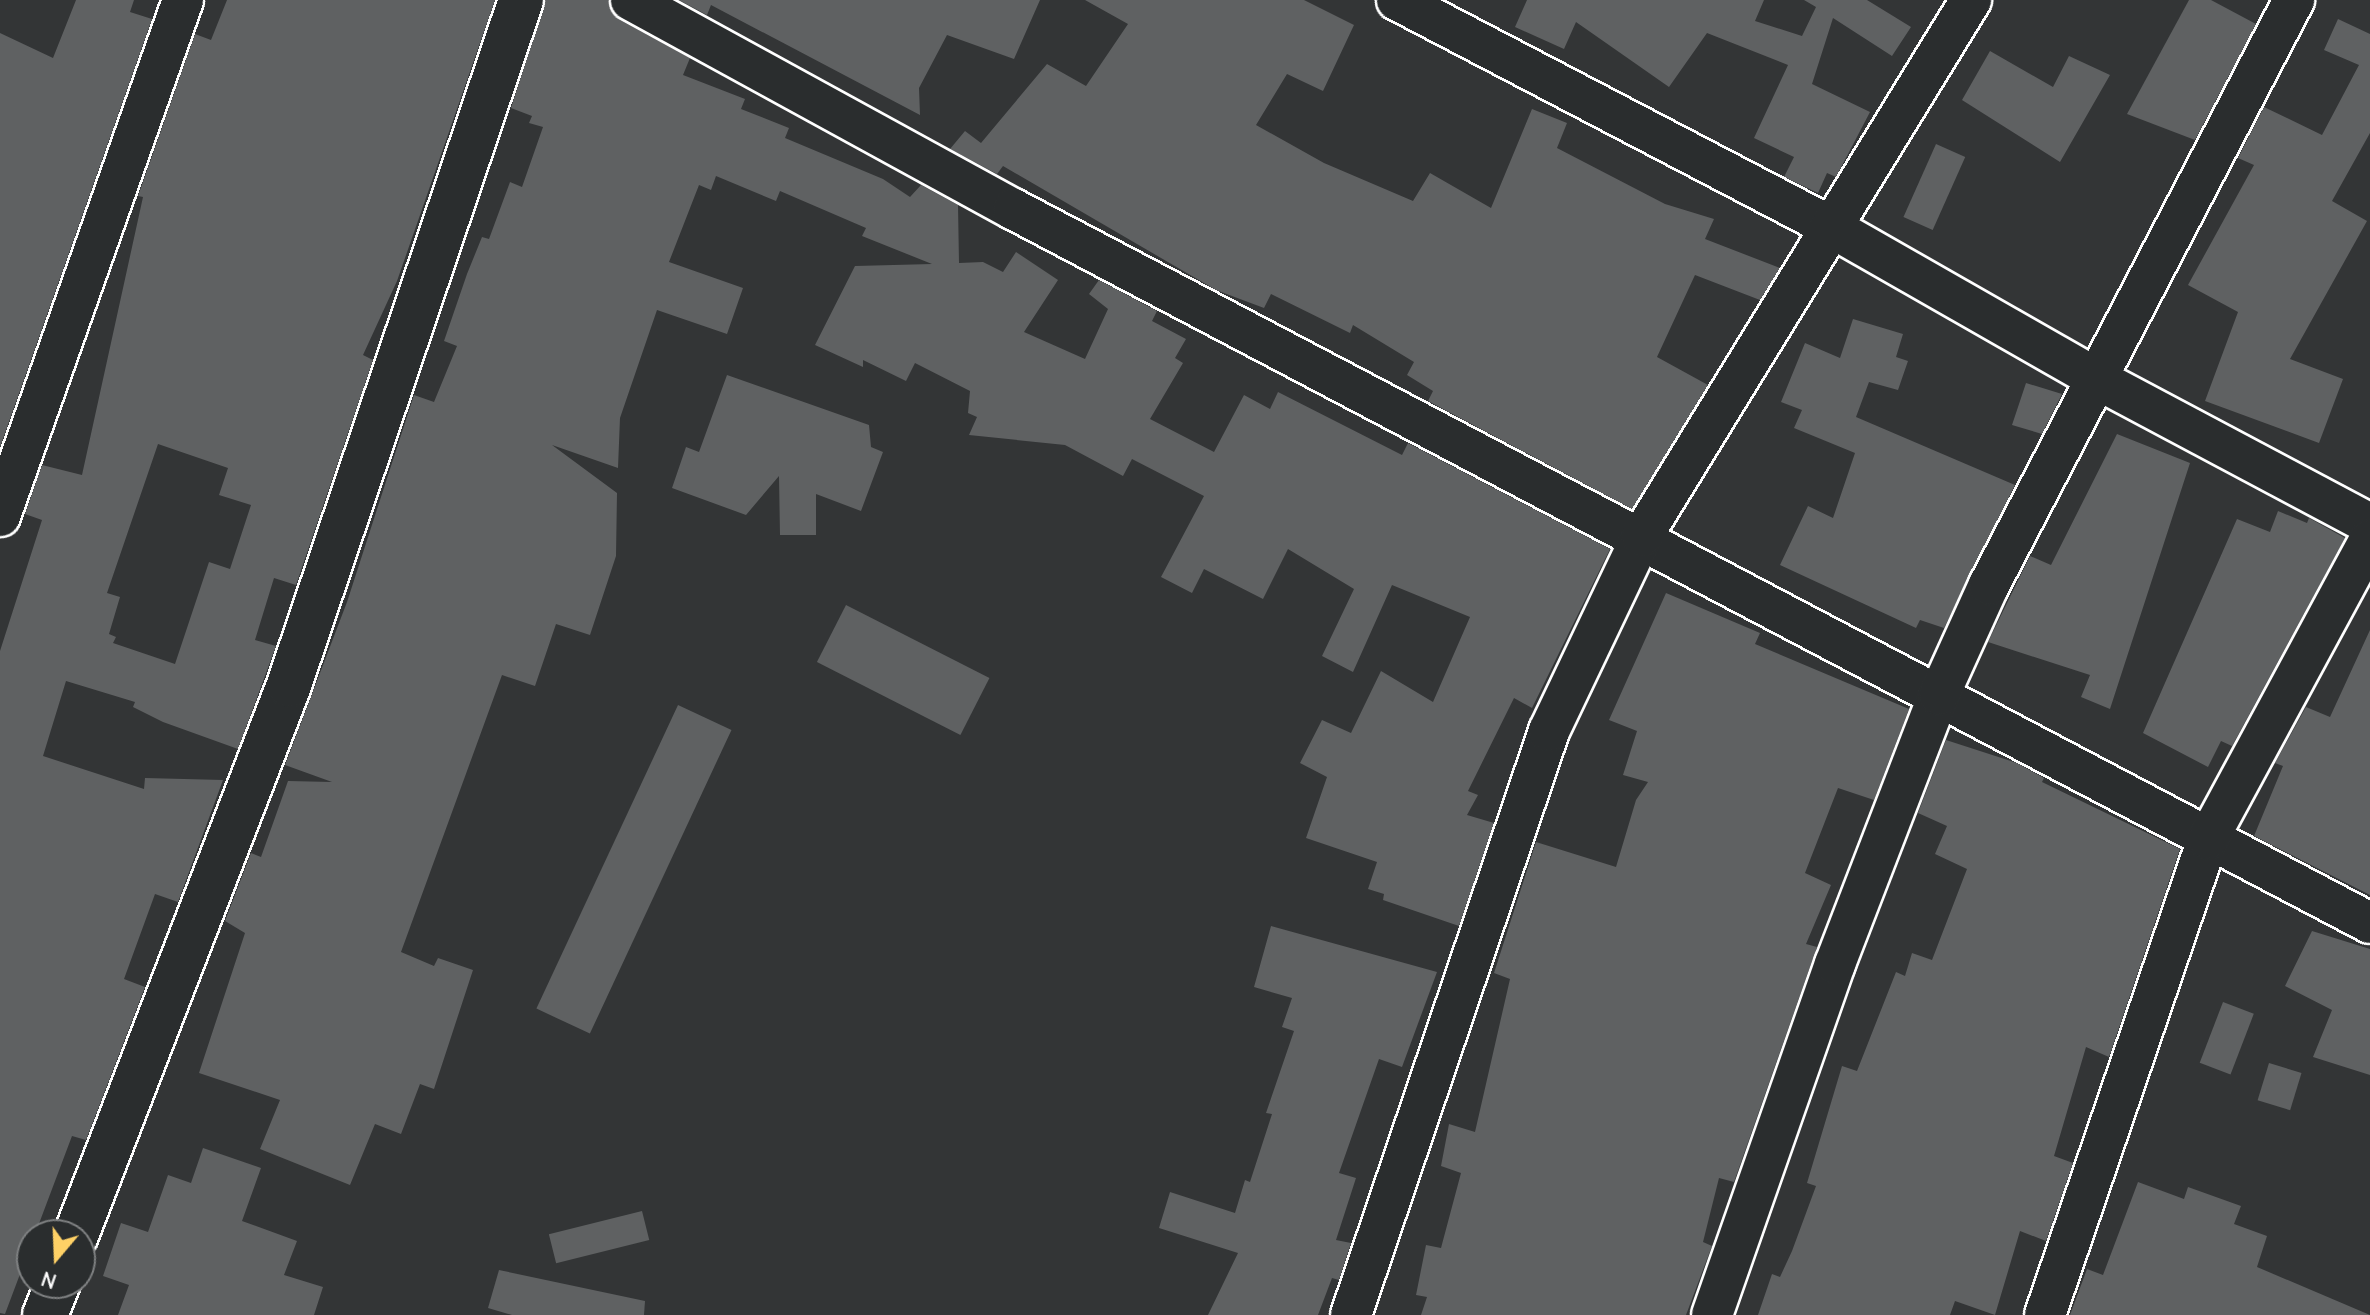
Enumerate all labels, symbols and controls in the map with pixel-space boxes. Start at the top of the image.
north arrow [16,1219,96,1299]
text: N [38,1265,60,1294]

